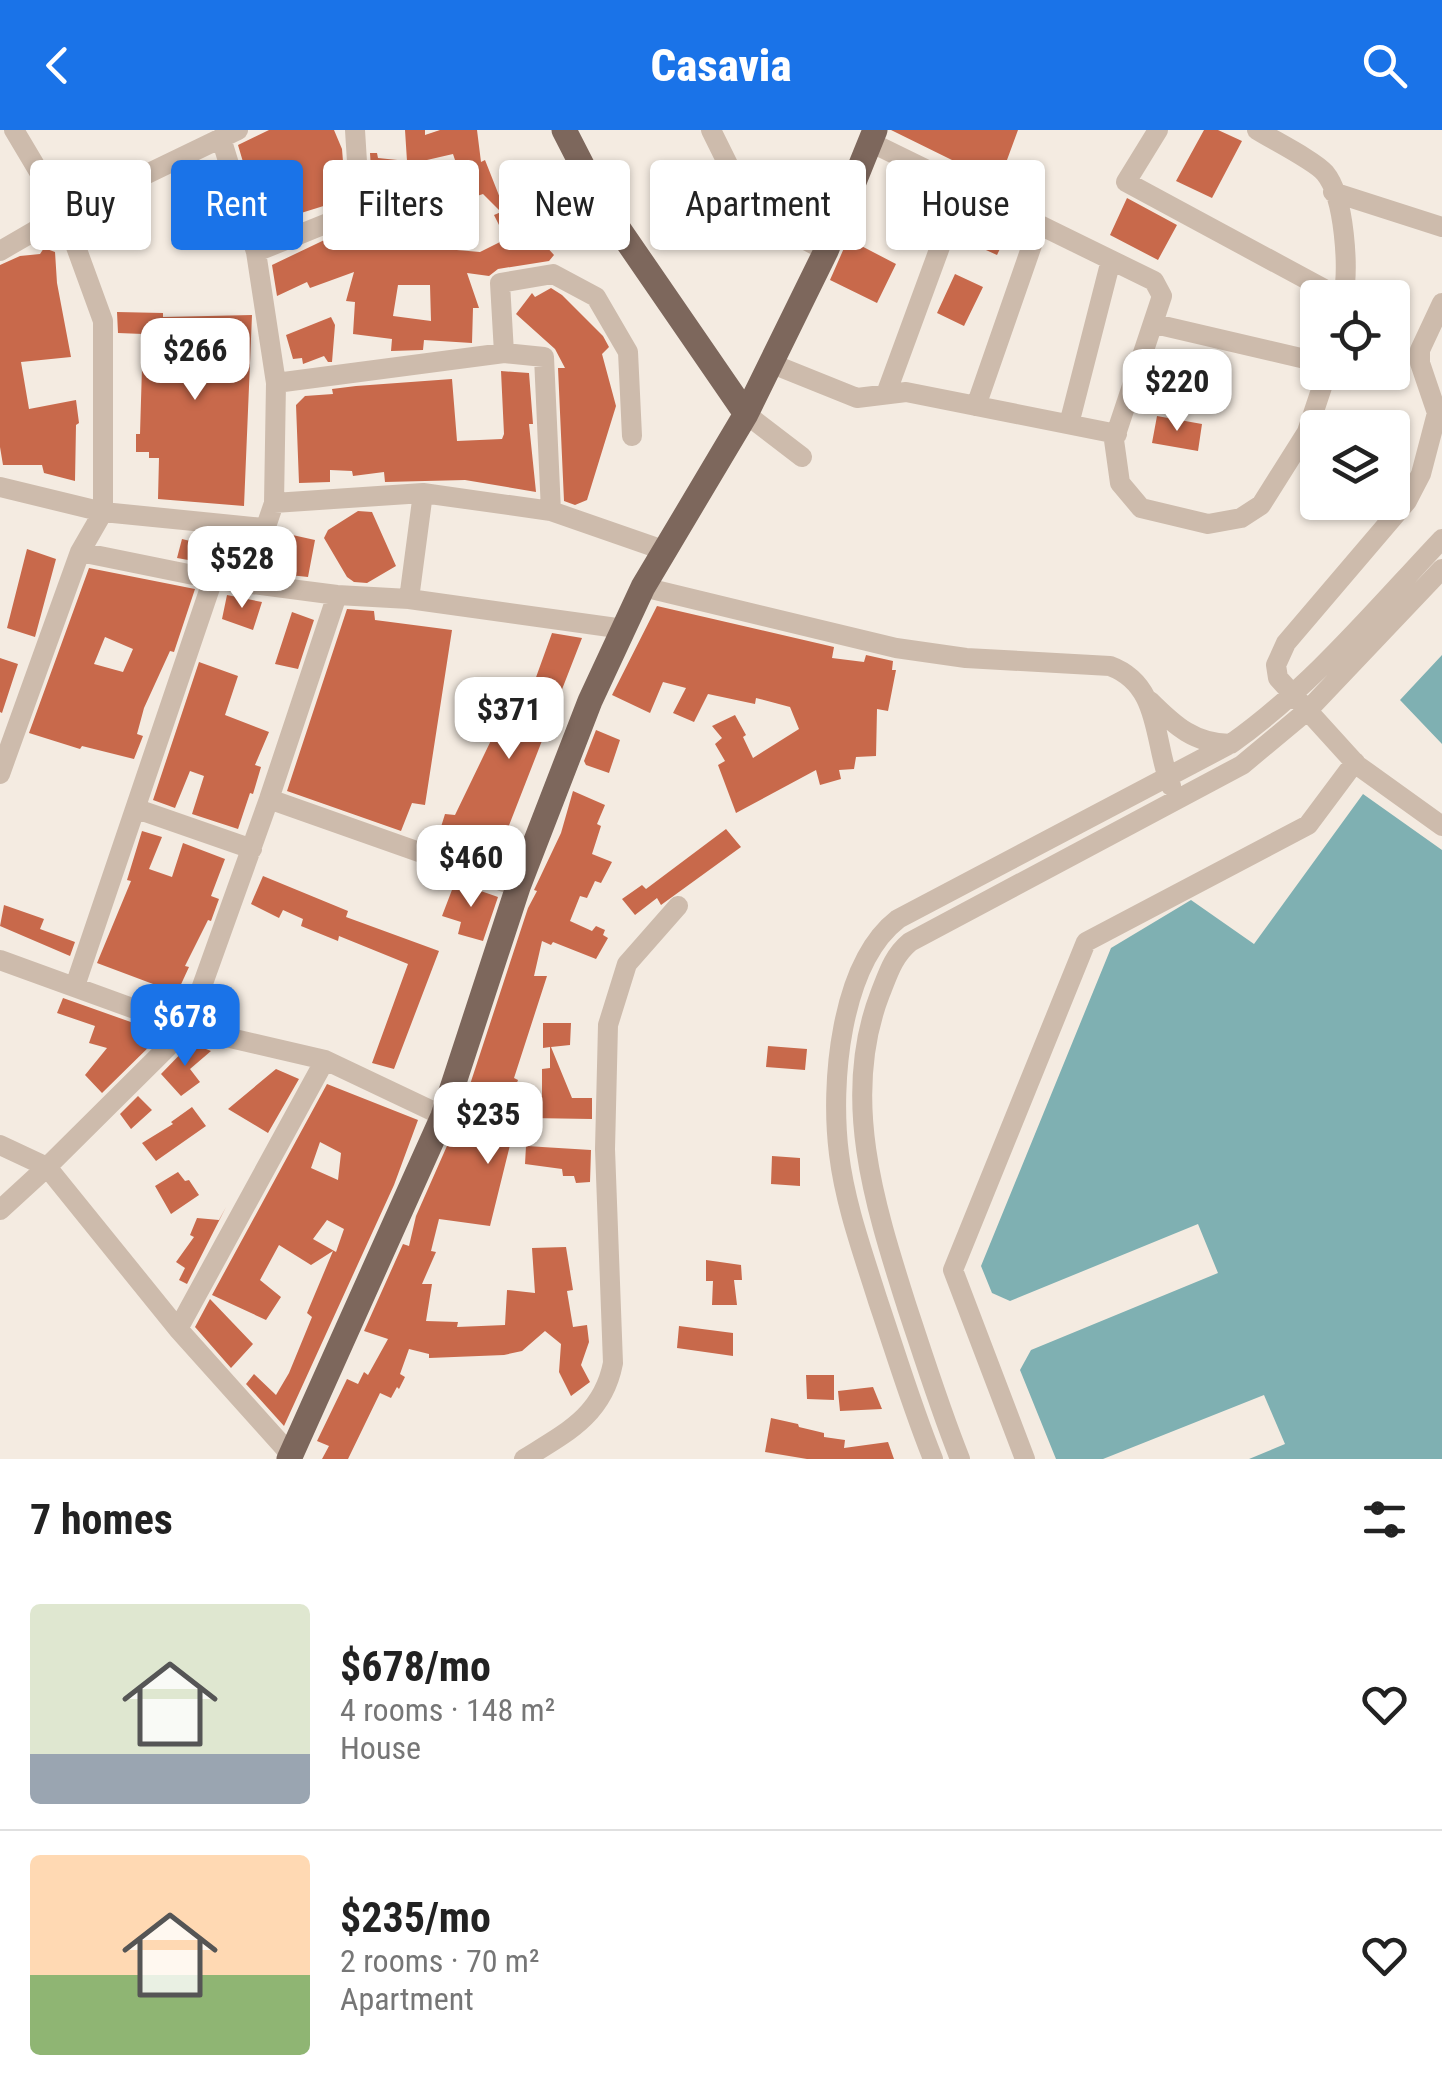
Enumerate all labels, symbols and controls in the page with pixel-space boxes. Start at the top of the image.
icon: back [30,38,85,93]
icon: search [1357,38,1412,93]
text: Casavia [650,39,792,92]
chip: Buy [30,160,151,250]
chip: Rent [171,160,303,250]
chip: Filters [323,160,479,250]
chip: New [499,160,630,250]
chip: Apartment [650,160,866,250]
chip: House [886,160,1045,250]
map controls [1300,280,1410,520]
button: locate [1300,280,1410,390]
pin: $266 [136,318,254,403]
text: $266 [163,331,227,369]
pin: $220 [1118,349,1236,434]
text: $220 [1145,362,1209,400]
button: layers [1300,410,1410,520]
pin: $528 [183,526,301,611]
text: $528 [210,539,274,577]
pin: $371 [450,677,568,762]
text: $371 [477,690,541,728]
pin: $460 [412,825,530,910]
text: $460 [439,838,503,876]
pin: $678 [126,984,244,1069]
text: $678 [153,997,217,1035]
pin: $235 [429,1082,547,1167]
text: $235 [456,1095,520,1133]
icon: filters [1357,1492,1412,1547]
text: 7 homes [30,1495,173,1544]
text: $678/mo [340,1642,491,1691]
icon: home [110,1644,230,1764]
icon: heart [1357,1677,1412,1732]
text: 4 rooms · 148 m² [340,1691,555,1729]
text: House [340,1729,421,1767]
text: $235/mo [340,1893,491,1942]
icon: home [110,1895,230,2015]
icon: heart [1357,1928,1412,1983]
text: 2 rooms · 70 m² [340,1942,539,1980]
text: Apartment [340,1980,474,2018]

